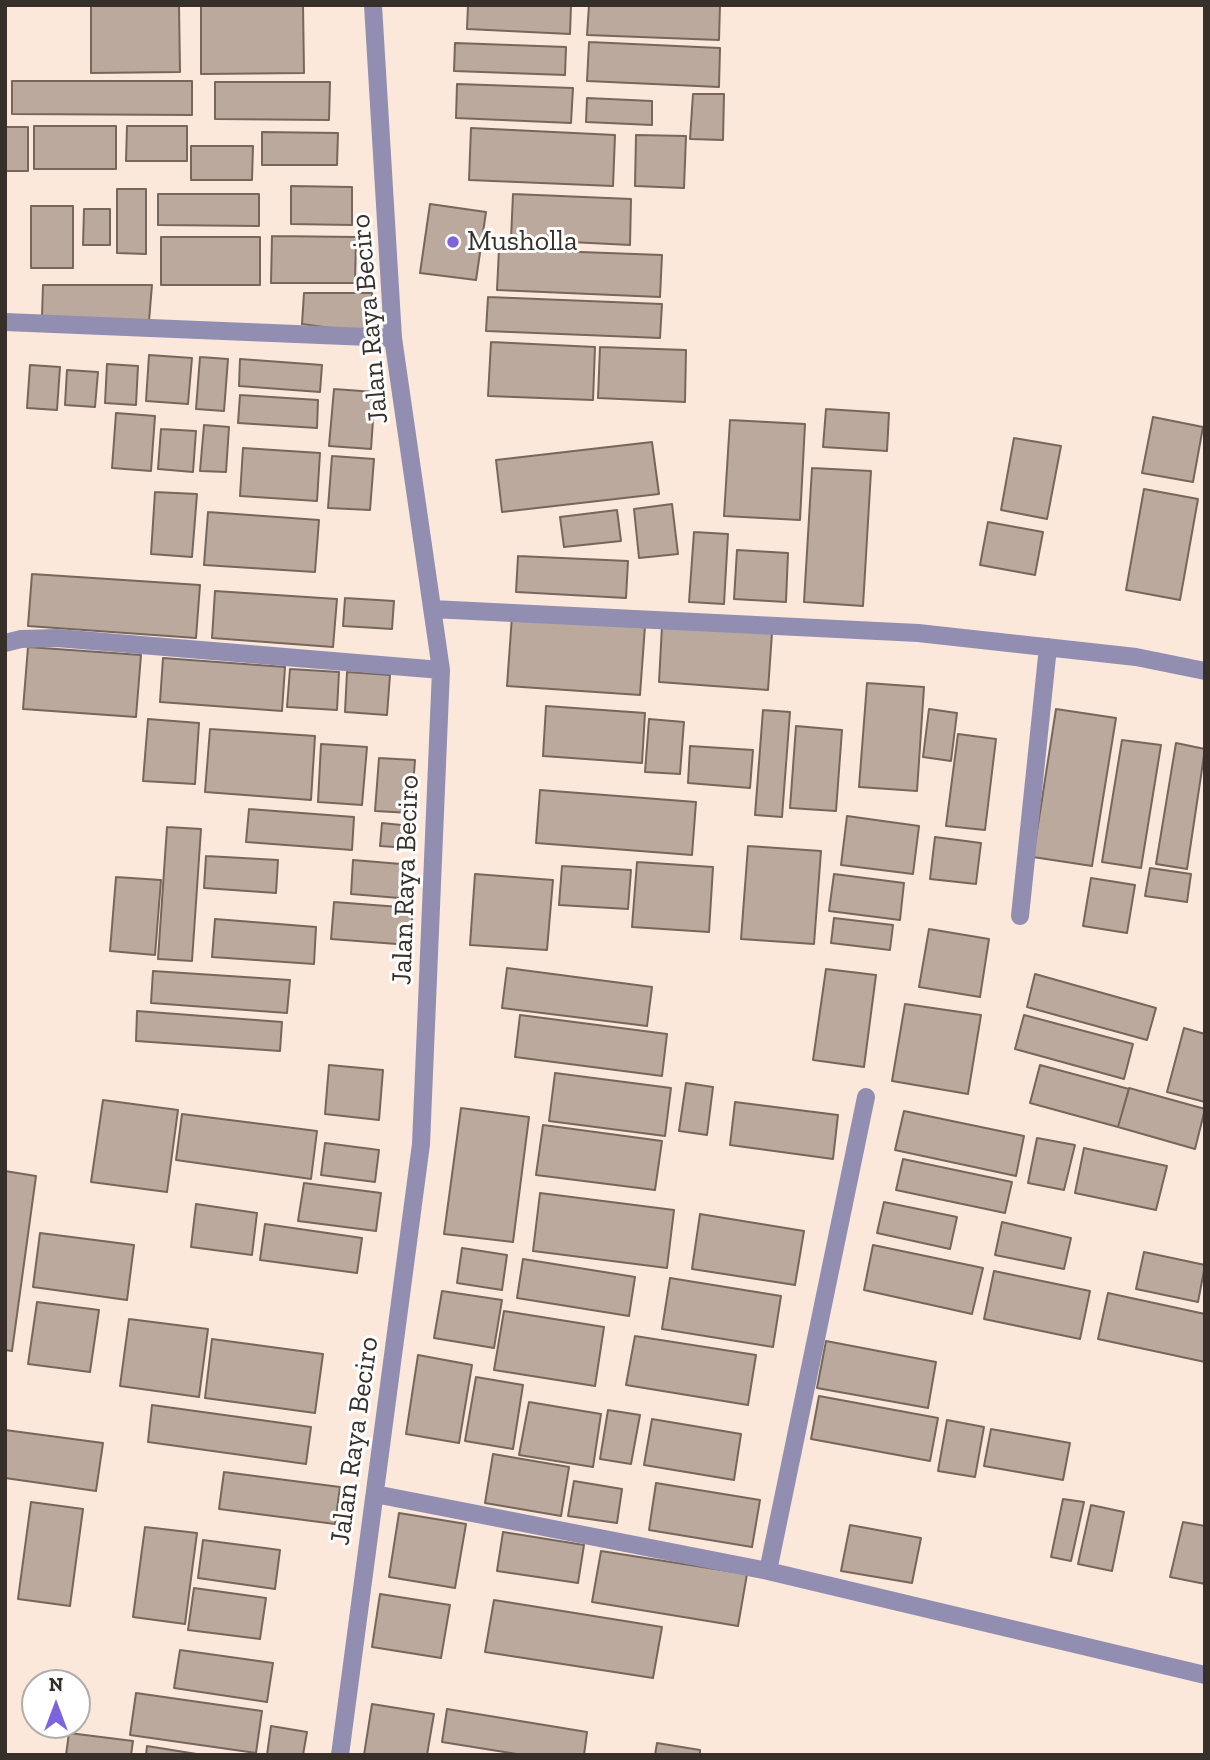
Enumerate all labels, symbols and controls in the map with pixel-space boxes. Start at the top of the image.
street label: Jalan Raya Beciro [344,213,396,425]
place label: Musholla [467,225,578,259]
marker: Musholla [445,234,461,250]
street label: Jalan Raya Beciro [386,774,426,986]
street label: Jalan Raya Beciro [324,1335,386,1547]
north arrow [21,1669,91,1739]
text: N [49,1673,63,1696]

